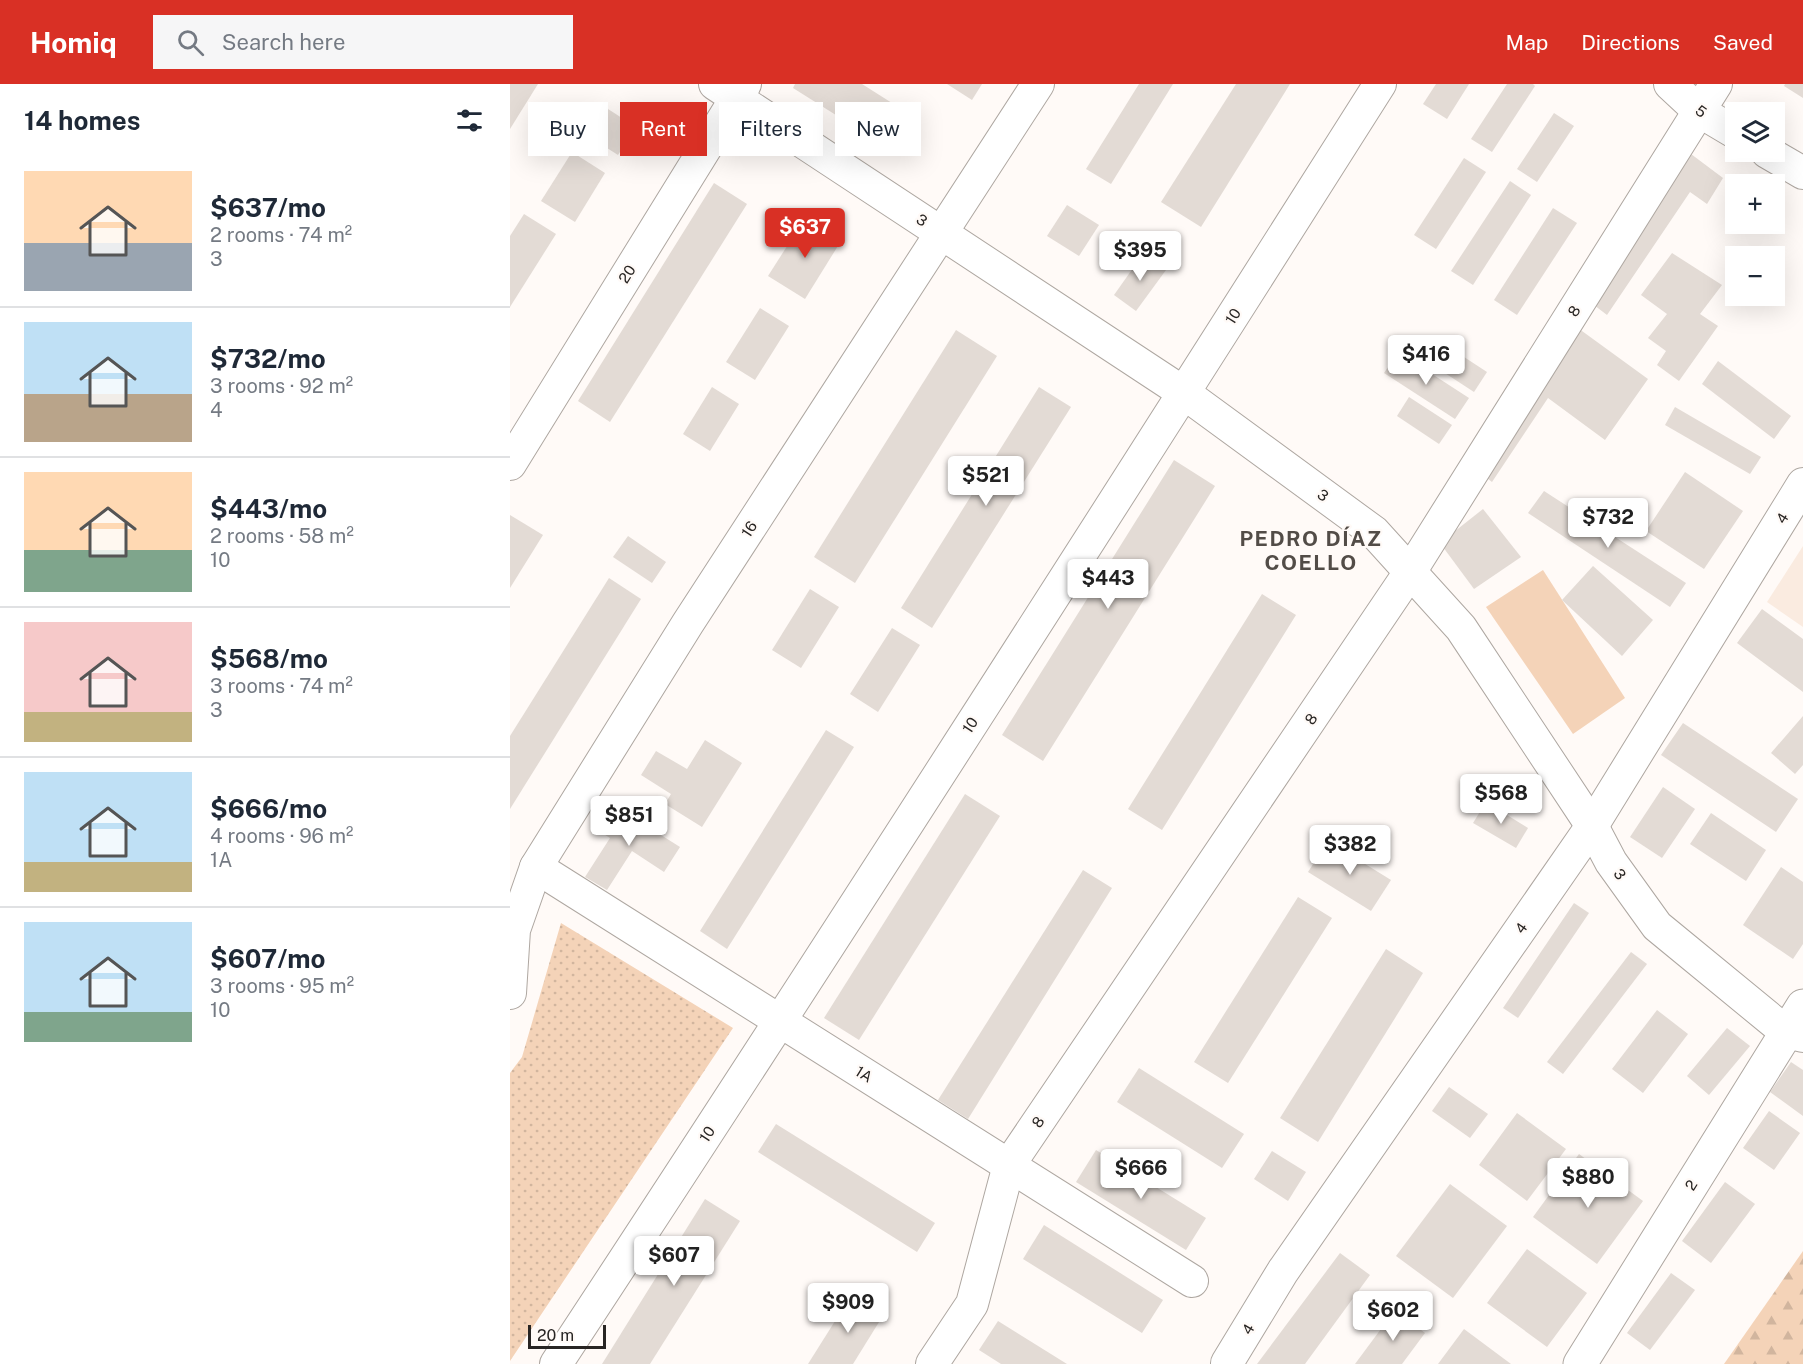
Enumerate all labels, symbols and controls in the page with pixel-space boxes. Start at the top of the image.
search box [153,15,573,69]
text: Homiq [30,26,117,59]
icon: search [174,26,207,59]
text: Search here [222,29,345,55]
text: Map [1506,30,1548,55]
text: Directions [1581,30,1680,55]
text: Saved [1713,30,1773,55]
street label: 5 [1692,101,1710,121]
chip: Buy [528,102,608,156]
chip: Rent [620,102,707,156]
chip: Filters [719,102,823,156]
chip: New [835,102,921,156]
map controls [1725,102,1785,306]
button: layers [1725,102,1785,162]
icon: filters [453,104,486,137]
text: 14 homes [24,105,140,136]
button: + [1725,174,1785,234]
text: $637/mo [210,192,326,223]
icon: home [72,195,144,267]
pin: $637 [769,208,841,259]
street label: 3 [913,210,931,230]
text: $637 [779,215,831,239]
text: 2 rooms · 74 m² [210,223,352,247]
pin: $395 [1104,231,1176,282]
text: $395 [1113,238,1167,262]
button: − [1725,246,1785,306]
text: 3 [210,247,223,271]
street label: 20 [615,262,639,286]
street label: 8 [1564,302,1584,320]
street label: 10 [1222,305,1244,327]
pin: $416 [1390,335,1462,386]
text: $416 [1402,342,1450,366]
text: $732/mo [210,343,326,374]
icon: home [72,346,144,418]
text: 3 rooms · 92 m² [210,374,353,398]
text: 4 [210,398,223,422]
pin: $521 [950,456,1022,507]
text: $521 [962,463,1010,487]
street label: 3 [1314,485,1332,505]
text: $443/mo [210,493,327,524]
icon: home [72,496,144,568]
pin: $732 [1572,498,1644,549]
text: $732 [1582,505,1634,529]
street label: 4 [1772,509,1792,527]
street label: 16 [738,518,760,540]
text: 2 rooms · 58 m² [210,524,354,548]
district label: PEDRO DÍAZ COELLO [1239,526,1383,575]
text: 10 [210,548,230,572]
pin: $443 [1072,559,1144,610]
text: $443 [1081,566,1135,590]
text: $568/mo [210,643,328,674]
icon: home [72,646,144,718]
text: 3 rooms · 74 m² [210,674,353,698]
text: 3 [210,698,223,722]
street label: 8 [1301,710,1321,728]
street label: 10 [959,714,981,736]
pin: $568 [1465,774,1537,825]
text: $568 [1474,781,1528,805]
text: $666/mo [210,793,327,824]
icon: home [72,796,144,868]
pin: $851 [593,796,665,847]
text: $851 [604,803,654,827]
text: 4 rooms · 96 m² [210,824,353,848]
pin: $382 [1314,825,1386,876]
text: $382 [1324,832,1376,856]
text: 1A [210,848,232,872]
street label: 3 [1610,865,1630,883]
street label: 4 [1511,919,1531,937]
text: $607/mo [210,943,326,974]
icon: home [72,946,144,1018]
text: 3 rooms · 95 m² [210,974,354,998]
text: 10 [210,998,230,1022]
street label: 1A [852,1062,876,1086]
street label: 8 [1028,1113,1048,1131]
street label: 10 [696,1123,718,1145]
pin: $666 [1105,1149,1177,1200]
text: $666 [1114,1156,1168,1180]
pin: $880 [1552,1158,1624,1209]
text: $880 [1561,1165,1615,1189]
street label: 2 [1681,1177,1701,1193]
pin: $607 [638,1236,710,1287]
text: $607 [648,1243,700,1267]
pin: $909 [812,1283,884,1334]
text: $909 [822,1290,874,1314]
pin: $602 [1357,1291,1429,1342]
text: $602 [1367,1298,1419,1322]
street label: 4 [1238,1321,1258,1337]
scale bar [528,1322,606,1350]
text: 20 m [537,1326,574,1345]

